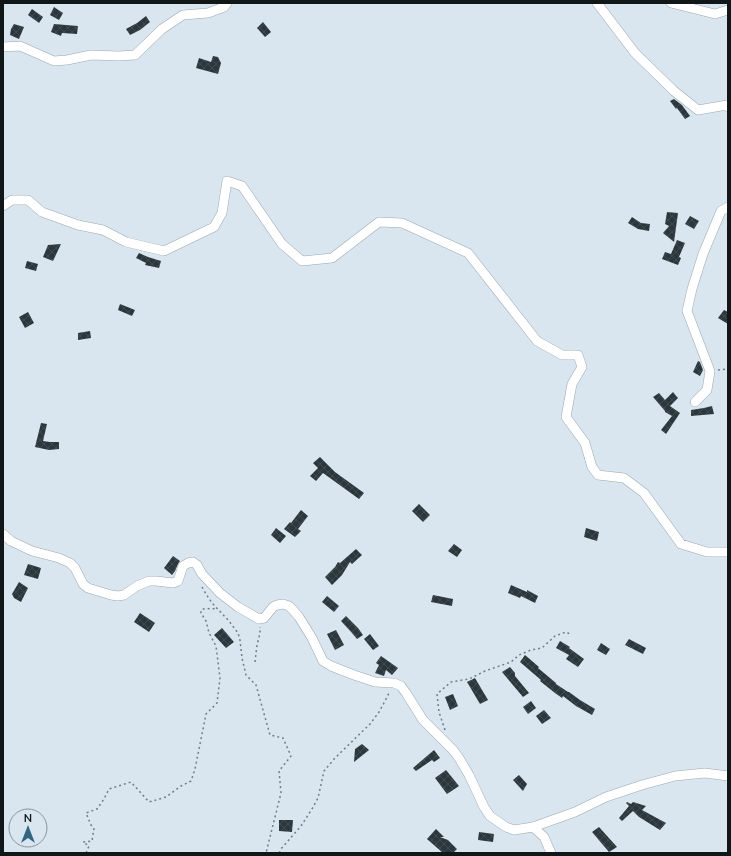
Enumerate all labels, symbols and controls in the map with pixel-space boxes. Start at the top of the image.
north arrow [8,808,48,848]
text: N [24,811,32,825]

